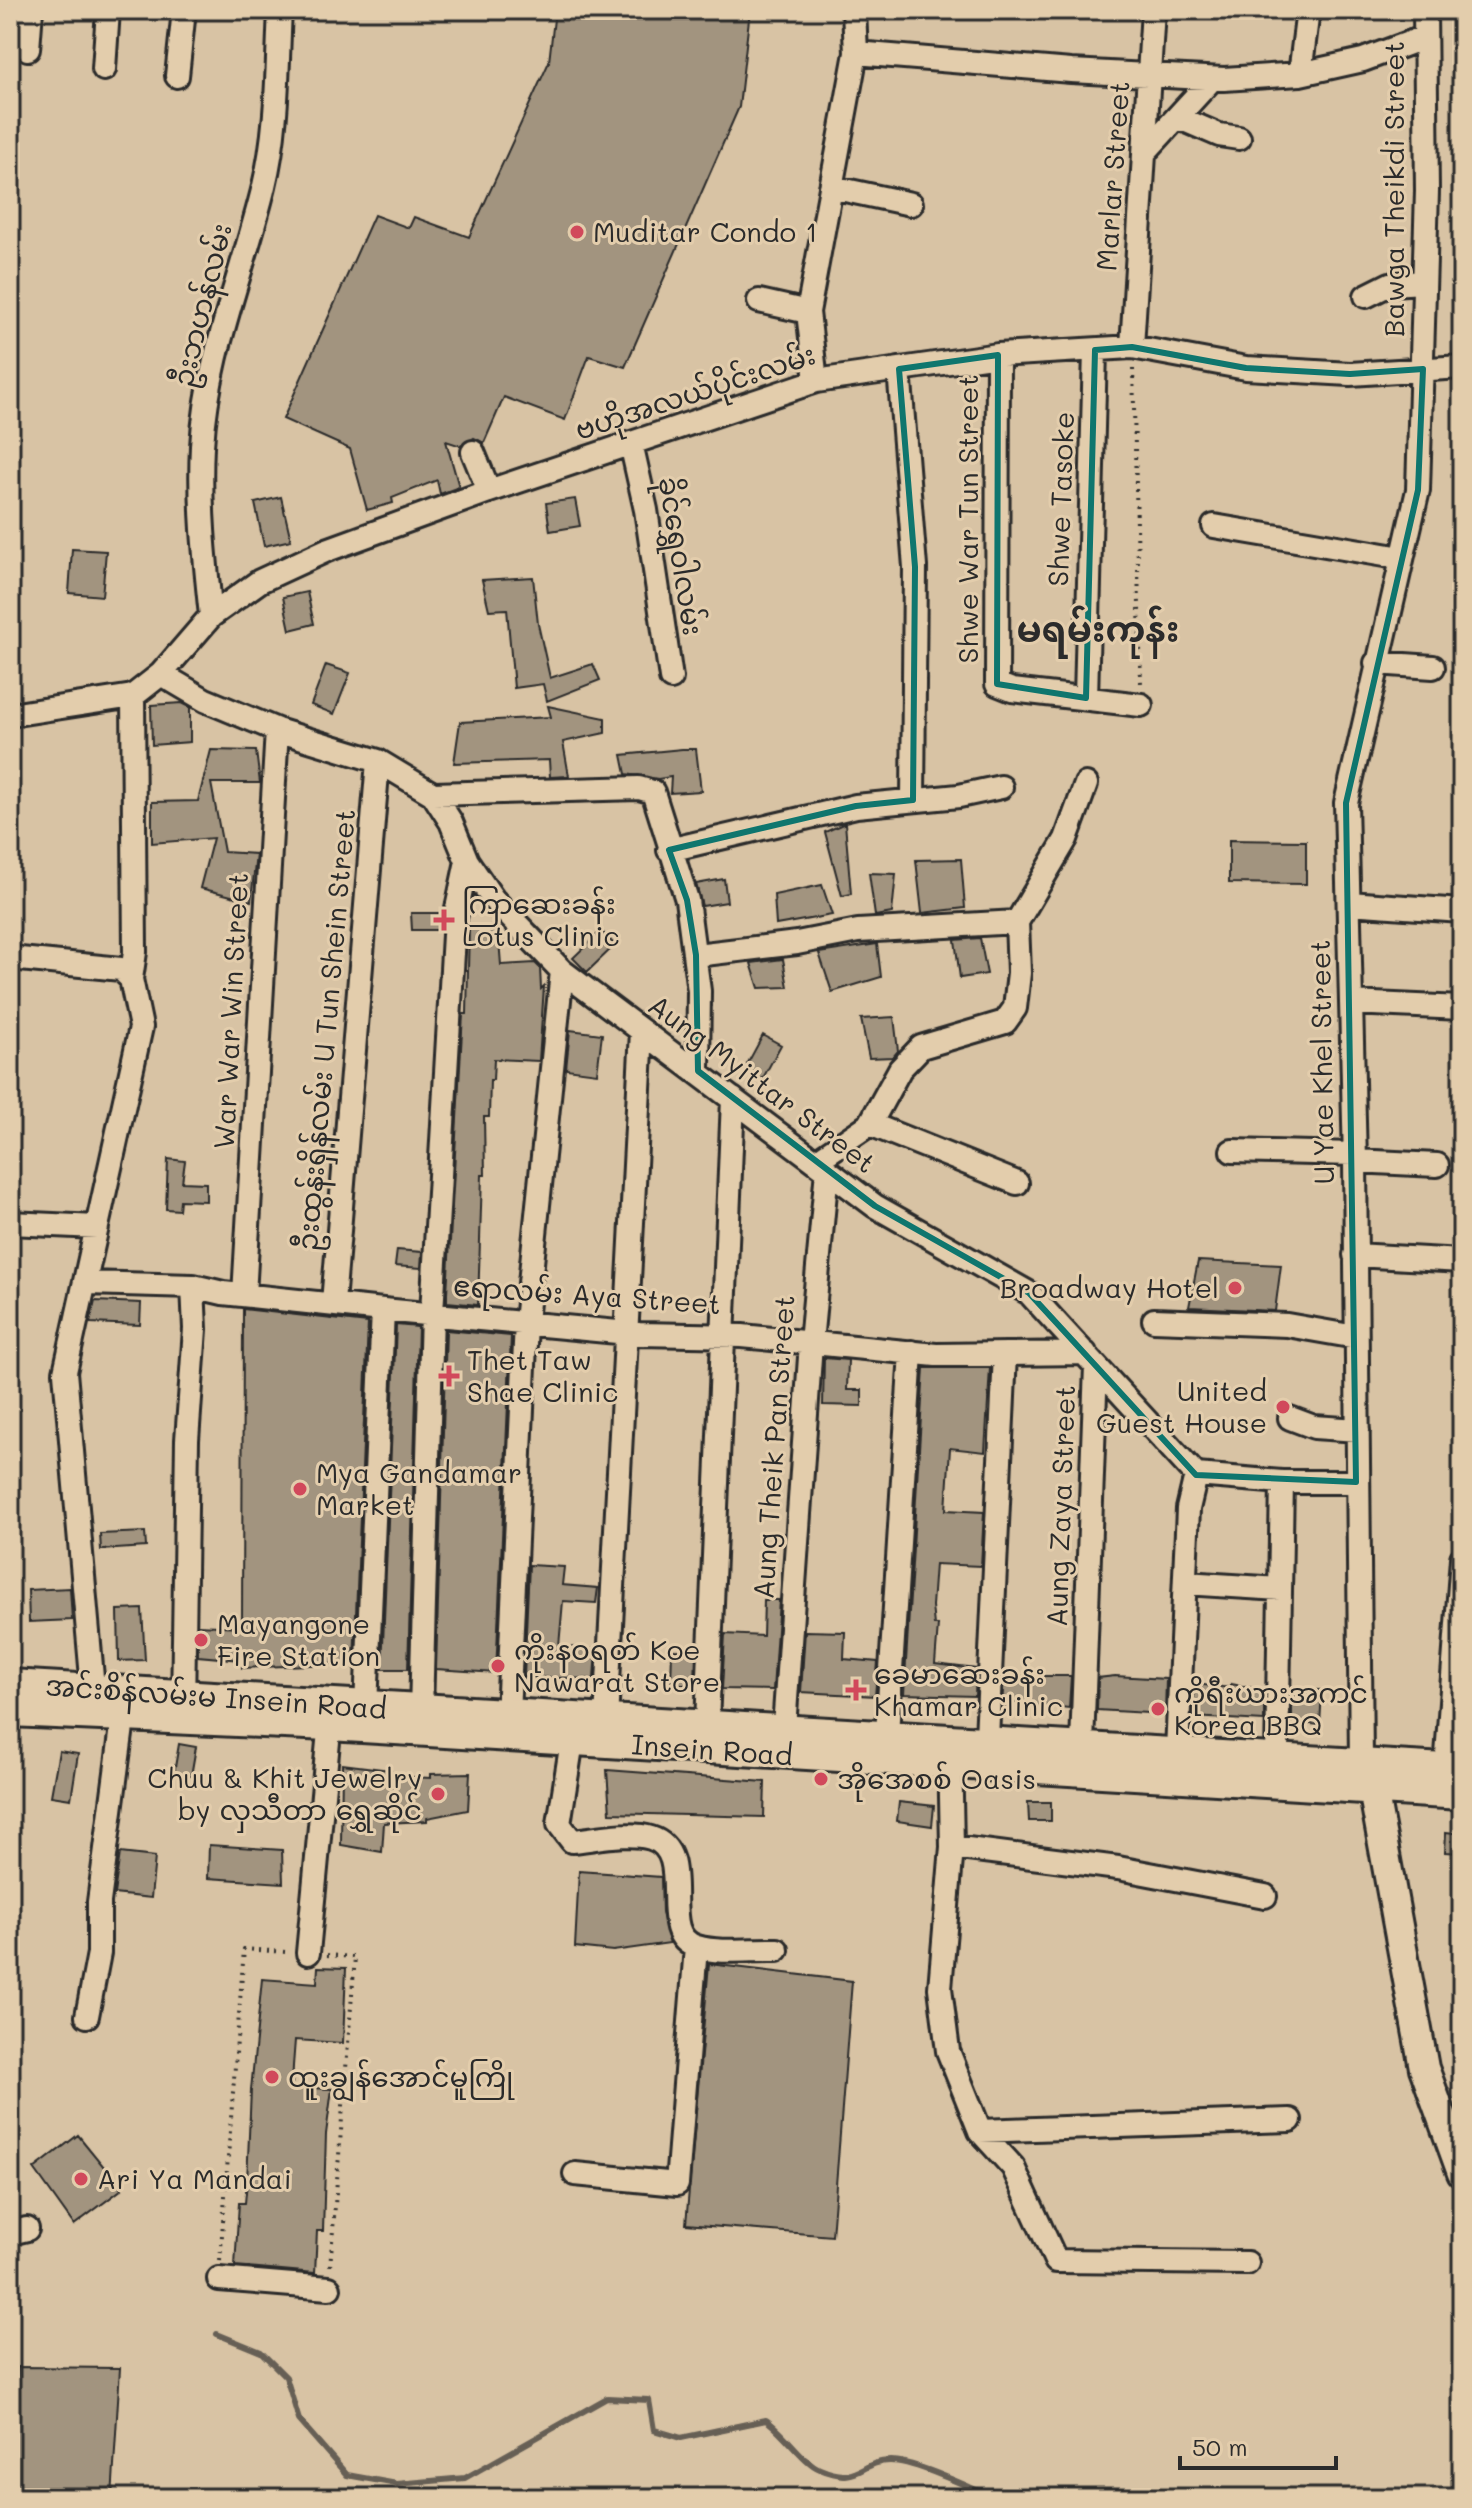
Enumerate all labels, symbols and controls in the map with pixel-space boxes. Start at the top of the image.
street label: Bawga Theikdi Street [1375,41,1411,337]
street label: Marlar Street [1087,80,1137,272]
place label: Muditar Condo 1 [593,213,818,249]
street label: ဦးဘဟန်လမ်း [163,219,245,392]
marker: Muditar Condo 1 [568,223,586,241]
street label: ဗဟိုအလယ်ပိုင်းလမ်း [570,335,821,453]
street label: Shwe War Tun Street [949,374,985,664]
street label: Shwe Tasoke [1039,411,1081,587]
street label: ခိုင်ရွှေဝါလမ်း [646,474,712,639]
district label: မရမ်းကုန်း [1016,604,1180,659]
street label: ဦးထွန်းရှိန်လမ်း U Tun Shein Street [288,807,368,1253]
street label: War War Win Street [205,872,255,1150]
place label: ကြာဆေးခန်း Lotus Clinic [462,885,620,953]
marker: ကြာဆေးခန်း Lotus Clinic [433,909,455,931]
street label: U Yae Khel Street [1301,939,1341,1185]
street label: Aung Myittar Street [642,986,883,1180]
street label: ဧရာလမ်း Aya Street [452,1267,722,1327]
place label: Broadway Hotel [1000,1269,1219,1305]
marker: Broadway Hotel [1226,1279,1244,1297]
street label: Aung Theik Pan Street [744,1294,802,1600]
place label: Thet Taw Shae Clinic [467,1341,618,1409]
marker: Thet Taw Shae Clinic [438,1365,460,1387]
place label: United Guest House [1096,1372,1267,1440]
street label: Aung Zaya Street [1038,1384,1082,1627]
marker: United Guest House [1274,1398,1292,1416]
place label: Mya Gandamar Market [316,1454,522,1522]
marker: Mya Gandamar Market [291,1480,309,1498]
place label: Mayangone Fire Station [217,1605,380,1673]
marker: Mayangone Fire Station [192,1631,210,1649]
place label: ကိုးနဝရတ် Koe Nawarat Store [514,1631,720,1699]
place label: ခေမာဆေးခန်း Khamar Clinic [874,1655,1063,1723]
marker: ကိုးနဝရတ် Koe Nawarat Store [489,1657,507,1675]
street label: အင်းစိန်လမ်းမ Insein Road [44,1666,388,1732]
place label: ကိုရီးယားအကင် Korea BBQ [1174,1674,1368,1742]
marker: ခေမာဆေးခန်း Khamar Clinic [845,1679,867,1701]
marker: ကိုရီးယားအကင် Korea BBQ [1149,1700,1167,1718]
street label: Insein Road [630,1725,794,1773]
place label: Chuu & Khit Jewelry by လှသီတာ ရွှေဆိုင် [147,1759,422,1833]
place label: အိုအေစစ် Oasis [837,1760,1036,1802]
marker: အိုအေစစ် Oasis [812,1770,830,1788]
marker: Chuu & Khit Jewelry by လှသီတာ ရွှေဆိုင် [429,1785,447,1803]
place label: ထူးချွန်အောင်မူကြို [288,2058,515,2102]
marker: ထူးချွန်အောင်မူကြို [263,2068,281,2086]
place label: Ari Ya Mandai [97,2160,292,2196]
marker: Ari Ya Mandai [72,2170,90,2188]
scale bar [1180,2420,1336,2470]
text: 50 m [1192,2431,1248,2462]

